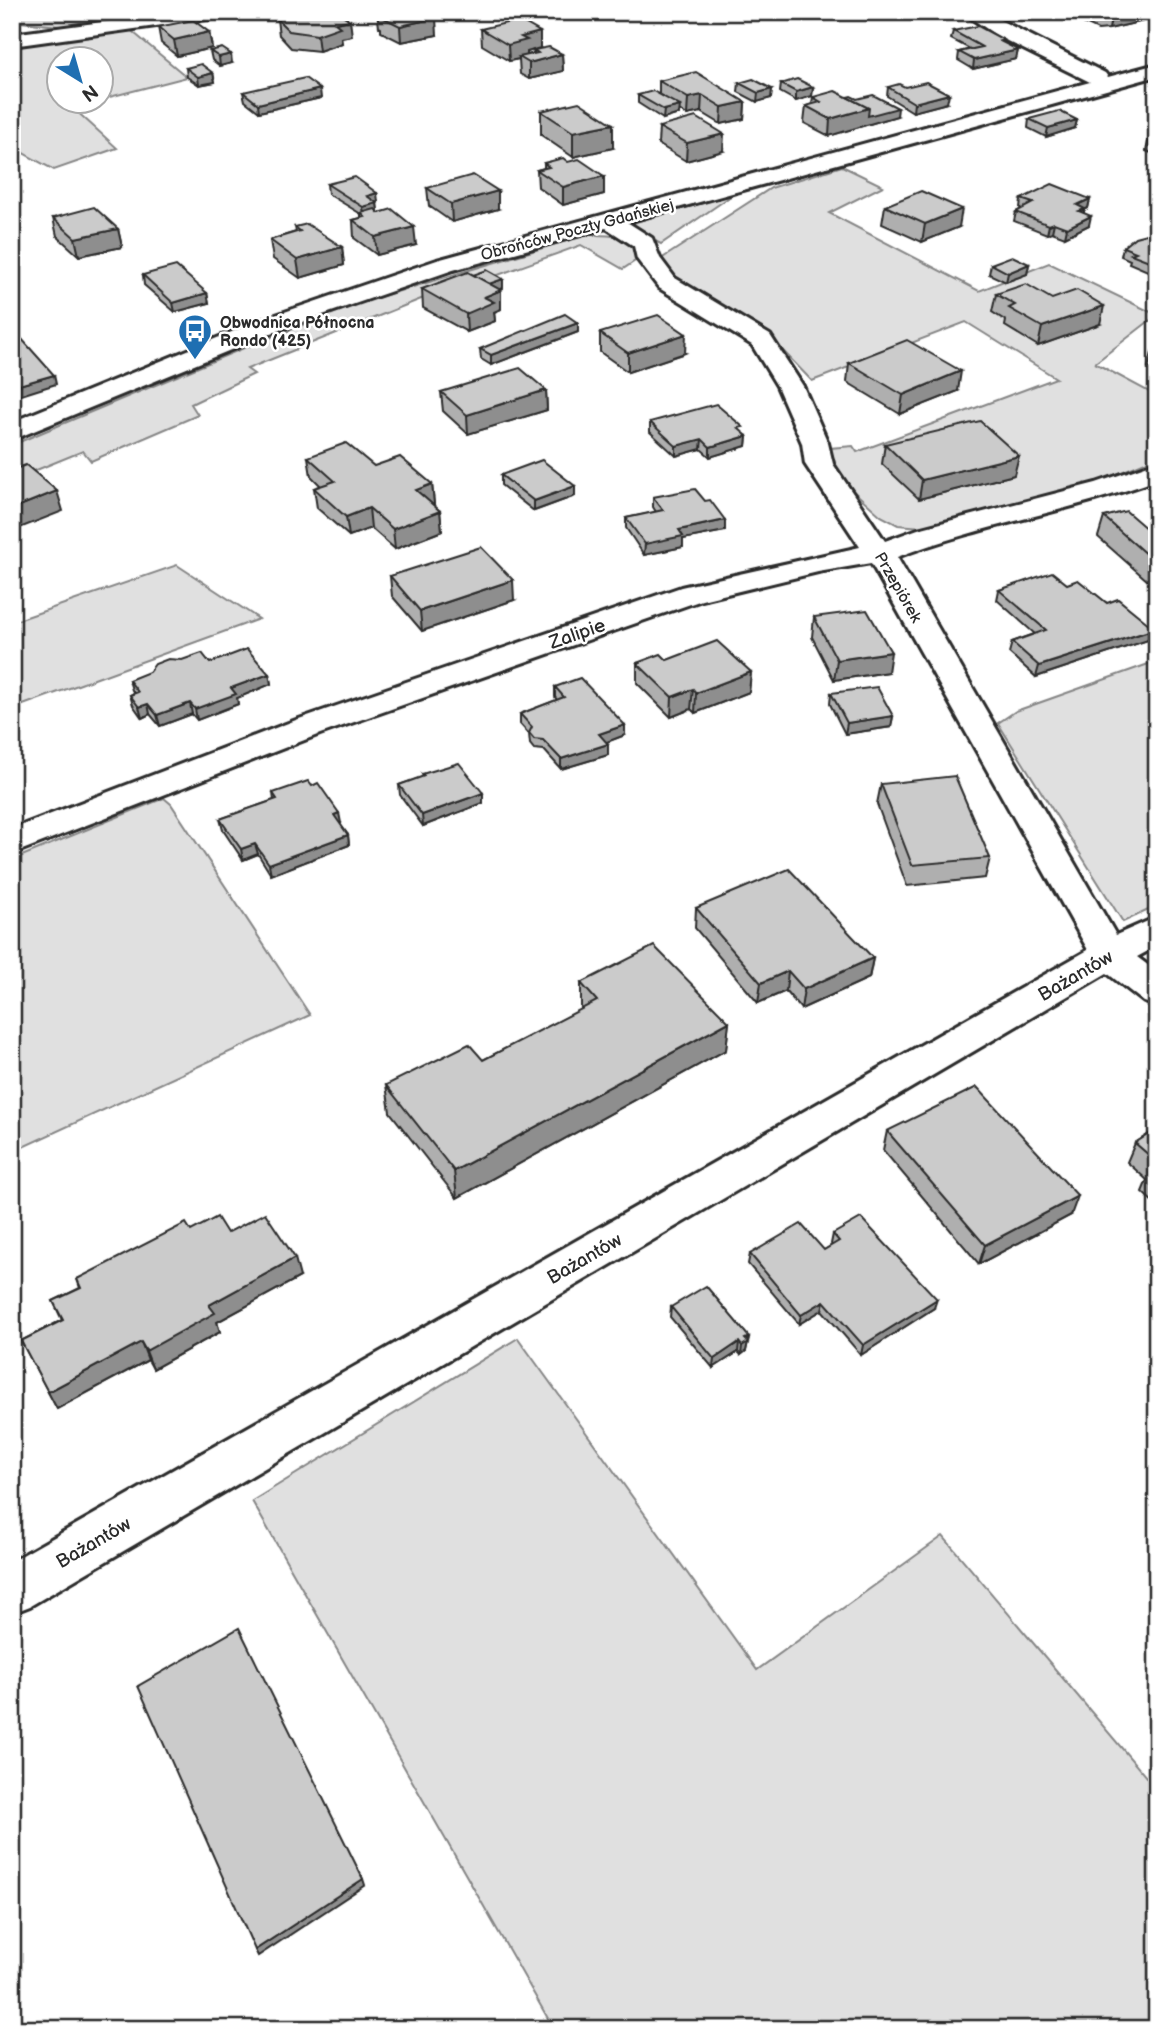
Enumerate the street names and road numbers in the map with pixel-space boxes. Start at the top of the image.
street label: Obrońców Poczty Gdańskiej [479,196,676,265]
street label: Przepiórek [870,549,925,626]
street label: Zalipie [545,614,609,655]
street label: Bażantów [1034,945,1118,1007]
street label: Bażantów [543,1228,627,1290]
street label: Bażantów [52,1512,136,1574]

